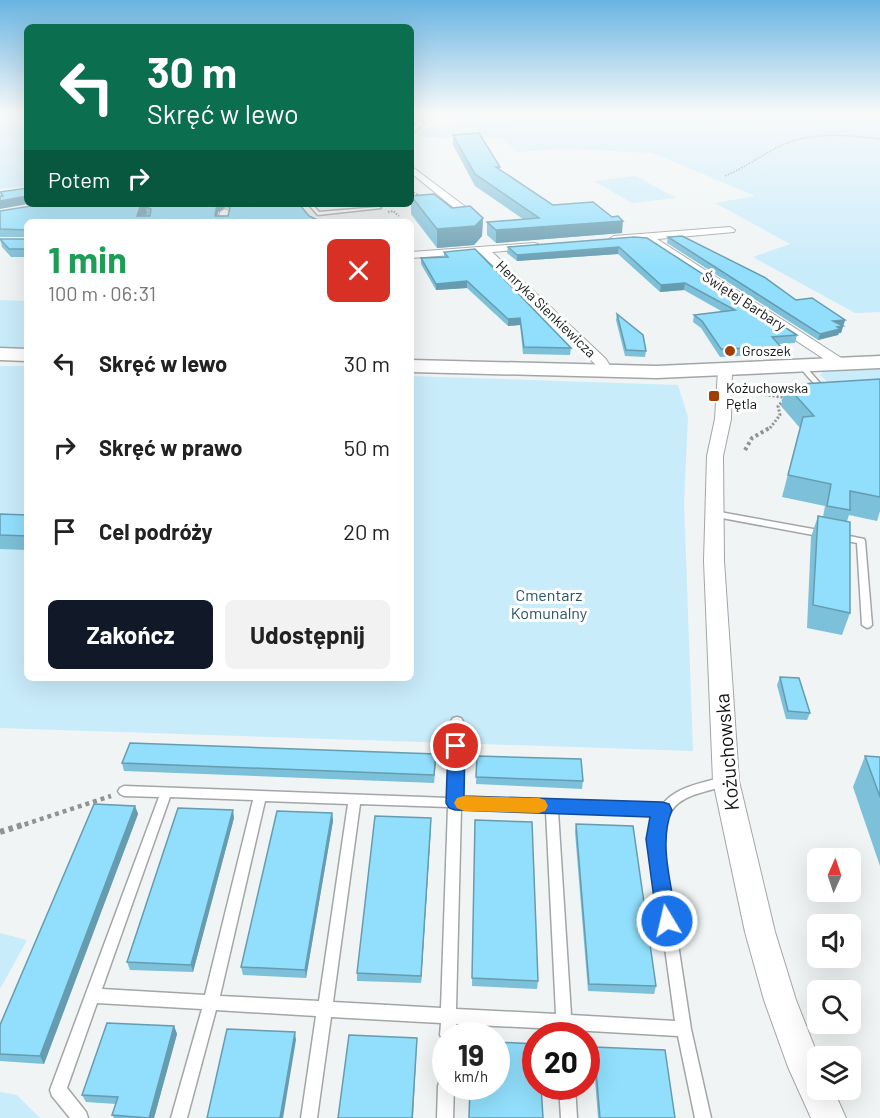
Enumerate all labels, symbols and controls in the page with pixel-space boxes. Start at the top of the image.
text: 30 m [147,46,237,96]
icon: left [48,48,126,126]
text: Skręć w lewo [147,97,299,129]
icon: right [122,162,155,195]
text: Potem [48,166,110,192]
text: 1 min [48,237,127,280]
button: close [327,239,390,302]
street label: Henryka Sienkiewicza [493,257,600,361]
street label: Świętej Barbary [700,267,789,334]
text: 100 m · 06:31 [48,281,156,305]
place label: Groszek [742,342,791,359]
marker: Groszek [723,344,737,358]
icon: left [48,347,81,380]
text: Skręć w lewo [99,350,227,376]
text: 30 m [344,350,390,376]
place label: Kożuchowska Pętla [726,379,808,412]
marker: Kożuchowska Pętla [707,389,721,403]
icon: right [48,431,81,464]
text: Skręć w prawo [99,434,243,460]
text: 50 m [344,434,390,460]
icon: arrive [48,515,81,548]
text: Cel podróży [99,518,213,544]
text: 20 m [343,518,390,544]
park label: Cmentarz Komunalny [511,585,588,622]
button: Zakończ [48,600,213,669]
button: Udostępnij [225,600,390,669]
street label: Kożuchowska [709,693,743,812]
pin [430,720,481,771]
icon: arrive [439,729,472,762]
north arrow [807,848,861,902]
map controls [807,848,861,1100]
position arrow [635,889,699,953]
button: sound [807,914,861,968]
button: search [807,980,861,1034]
speed limit sign: 20 [522,1022,600,1100]
text: 19 [458,1036,484,1072]
button: layers [807,1046,861,1100]
text: km/h [454,1067,488,1085]

